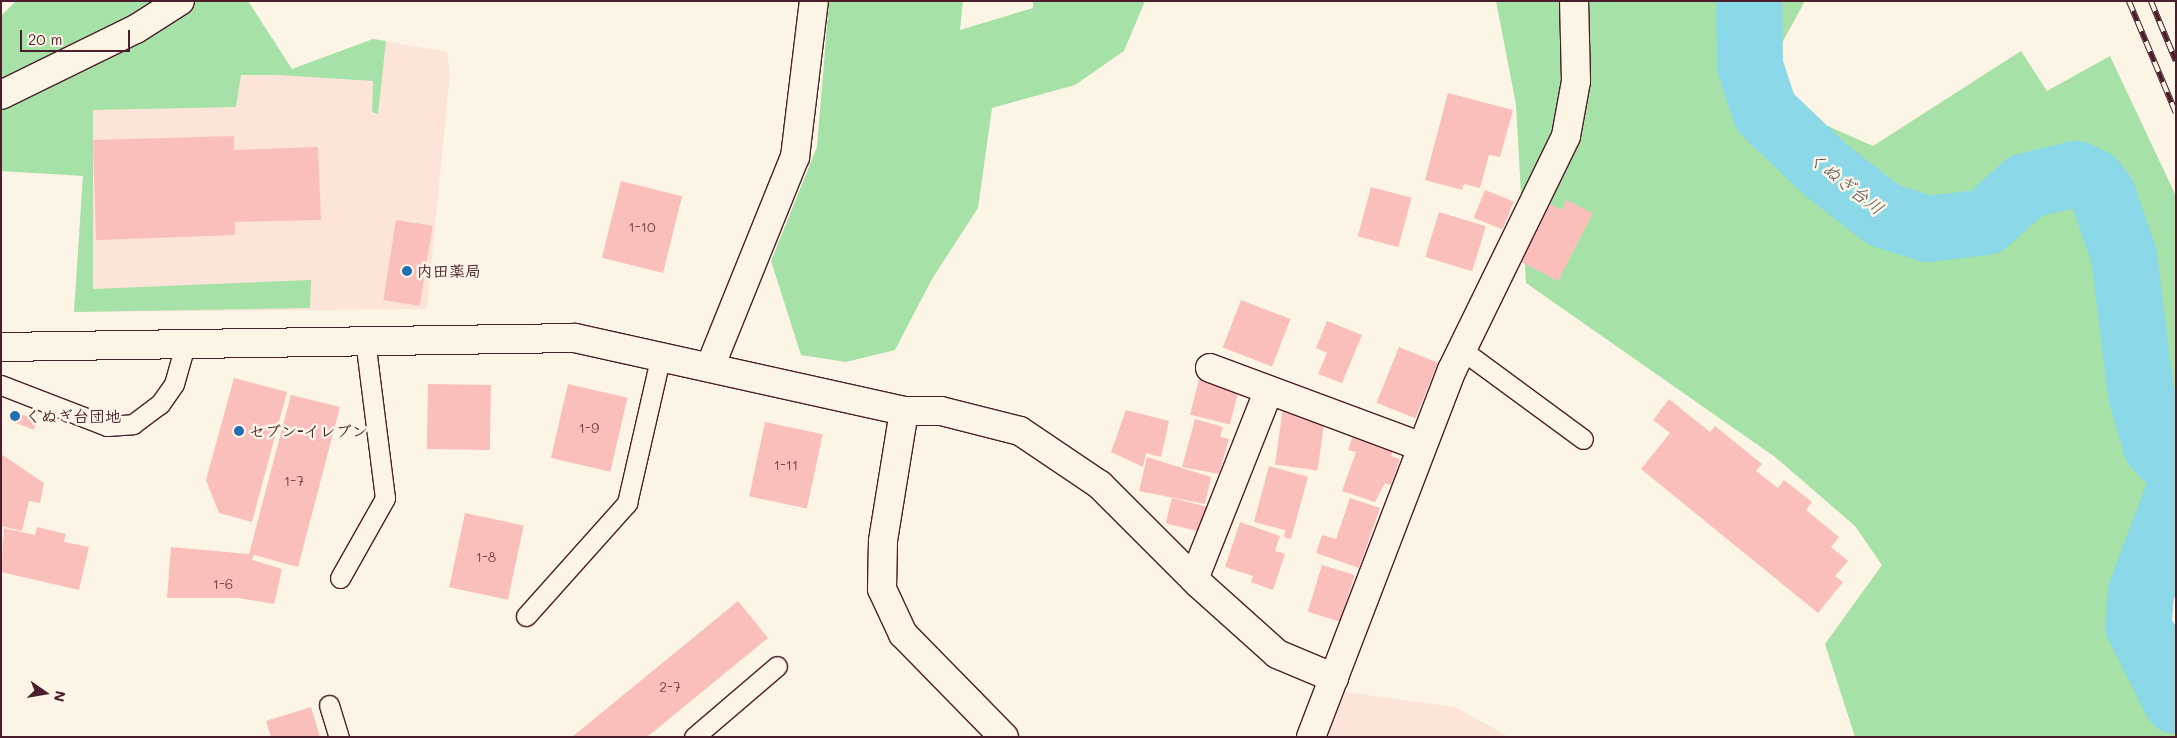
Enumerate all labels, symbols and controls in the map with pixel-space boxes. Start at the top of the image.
scale bar [22,20,132,52]
text: 20 m [28,29,62,49]
water label: くぬぎ台川 [1804,147,1888,219]
house number: 1-10 [628,219,656,235]
place label: 内田薬局 [417,261,481,281]
marker: 内田薬局 [401,265,413,277]
place label: くぬぎ台団地 [25,406,121,426]
marker: くぬぎ台団地 [9,410,21,422]
house number: 1-9 [579,420,599,436]
place label: セブン-イレブン [249,421,368,441]
marker: セブン-イレブン [233,425,245,437]
house number: 1-11 [774,457,798,473]
house number: 1-7 [284,473,304,489]
house number: 1-8 [476,549,496,565]
house number: 1-6 [213,576,233,592]
north arrow [20,668,70,718]
house number: 2-7 [659,679,681,695]
text: N [50,689,71,704]

